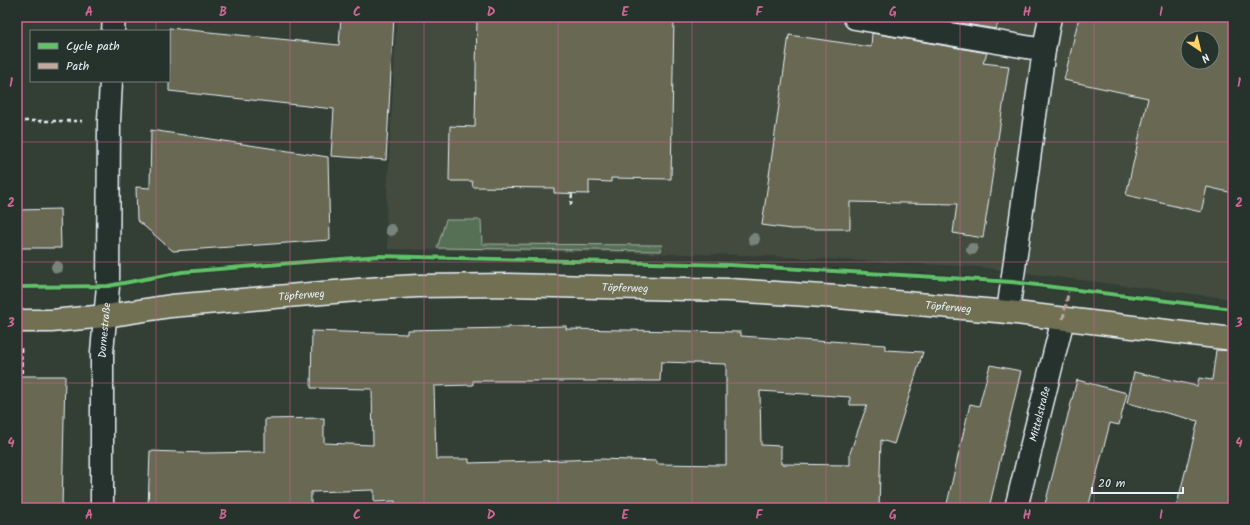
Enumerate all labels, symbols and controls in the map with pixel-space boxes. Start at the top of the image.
text: A [85,2,93,23]
text: B [219,2,227,23]
text: C [353,2,361,23]
text: D [487,2,496,23]
text: E [621,2,629,23]
text: F [755,2,763,23]
text: G [889,2,897,23]
text: H [1023,2,1032,23]
text: I [1159,2,1163,23]
legend [30,30,170,82]
north arrow [1180,30,1220,70]
text: Cycle path [66,37,120,56]
text: N [1197,48,1213,67]
text: Path [66,57,89,76]
text: 1 [9,73,13,94]
text: 1 [1237,73,1241,94]
text: 2 [7,193,15,214]
text: 2 [1235,193,1243,214]
street label: Töpferweg [602,279,649,298]
street label: Töpferweg [278,285,326,307]
street label: Töpferweg [924,297,972,319]
street label: Dornestraße [94,302,116,358]
text: 3 [6,313,15,334]
text: 3 [1234,313,1243,334]
street label: Mittelstraße [1025,384,1056,444]
text: 4 [7,433,15,454]
text: 4 [1235,433,1243,454]
scale bar [1092,469,1183,495]
text: 20 m [1098,474,1126,493]
text: A [85,505,93,525]
text: B [219,505,227,525]
text: C [353,505,361,525]
text: D [487,505,496,525]
text: E [621,505,629,525]
text: F [755,505,763,525]
text: G [889,505,897,525]
text: H [1023,505,1032,525]
text: I [1159,505,1163,525]

